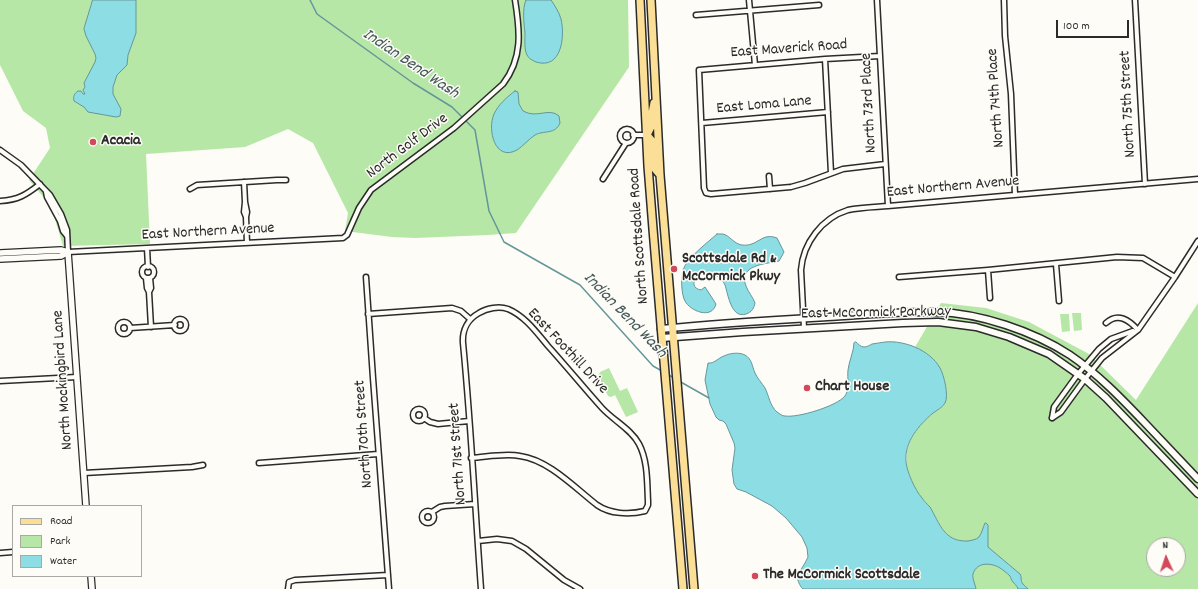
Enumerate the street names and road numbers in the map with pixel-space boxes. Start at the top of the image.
street label: East Maverick Road [730,36,848,64]
street label: North 74th Place [984,48,1010,148]
street label: North 75th Street [1117,50,1141,158]
street label: North 73rd Place [858,52,882,154]
street label: East Loma Lane [716,92,812,120]
street label: North Golf Drive [363,110,453,184]
street label: North Scottsdale Road [626,167,654,305]
street label: East Northern Avenue [886,173,1020,203]
street label: East Northern Avenue [141,220,275,246]
street label: East McCormick Parkway [801,303,951,325]
street label: East Foothill Drive [522,305,612,399]
street label: North Mockingbird Lane [50,309,78,451]
street label: North 70th Street [352,379,378,489]
street label: North 71st Street [446,402,472,506]

